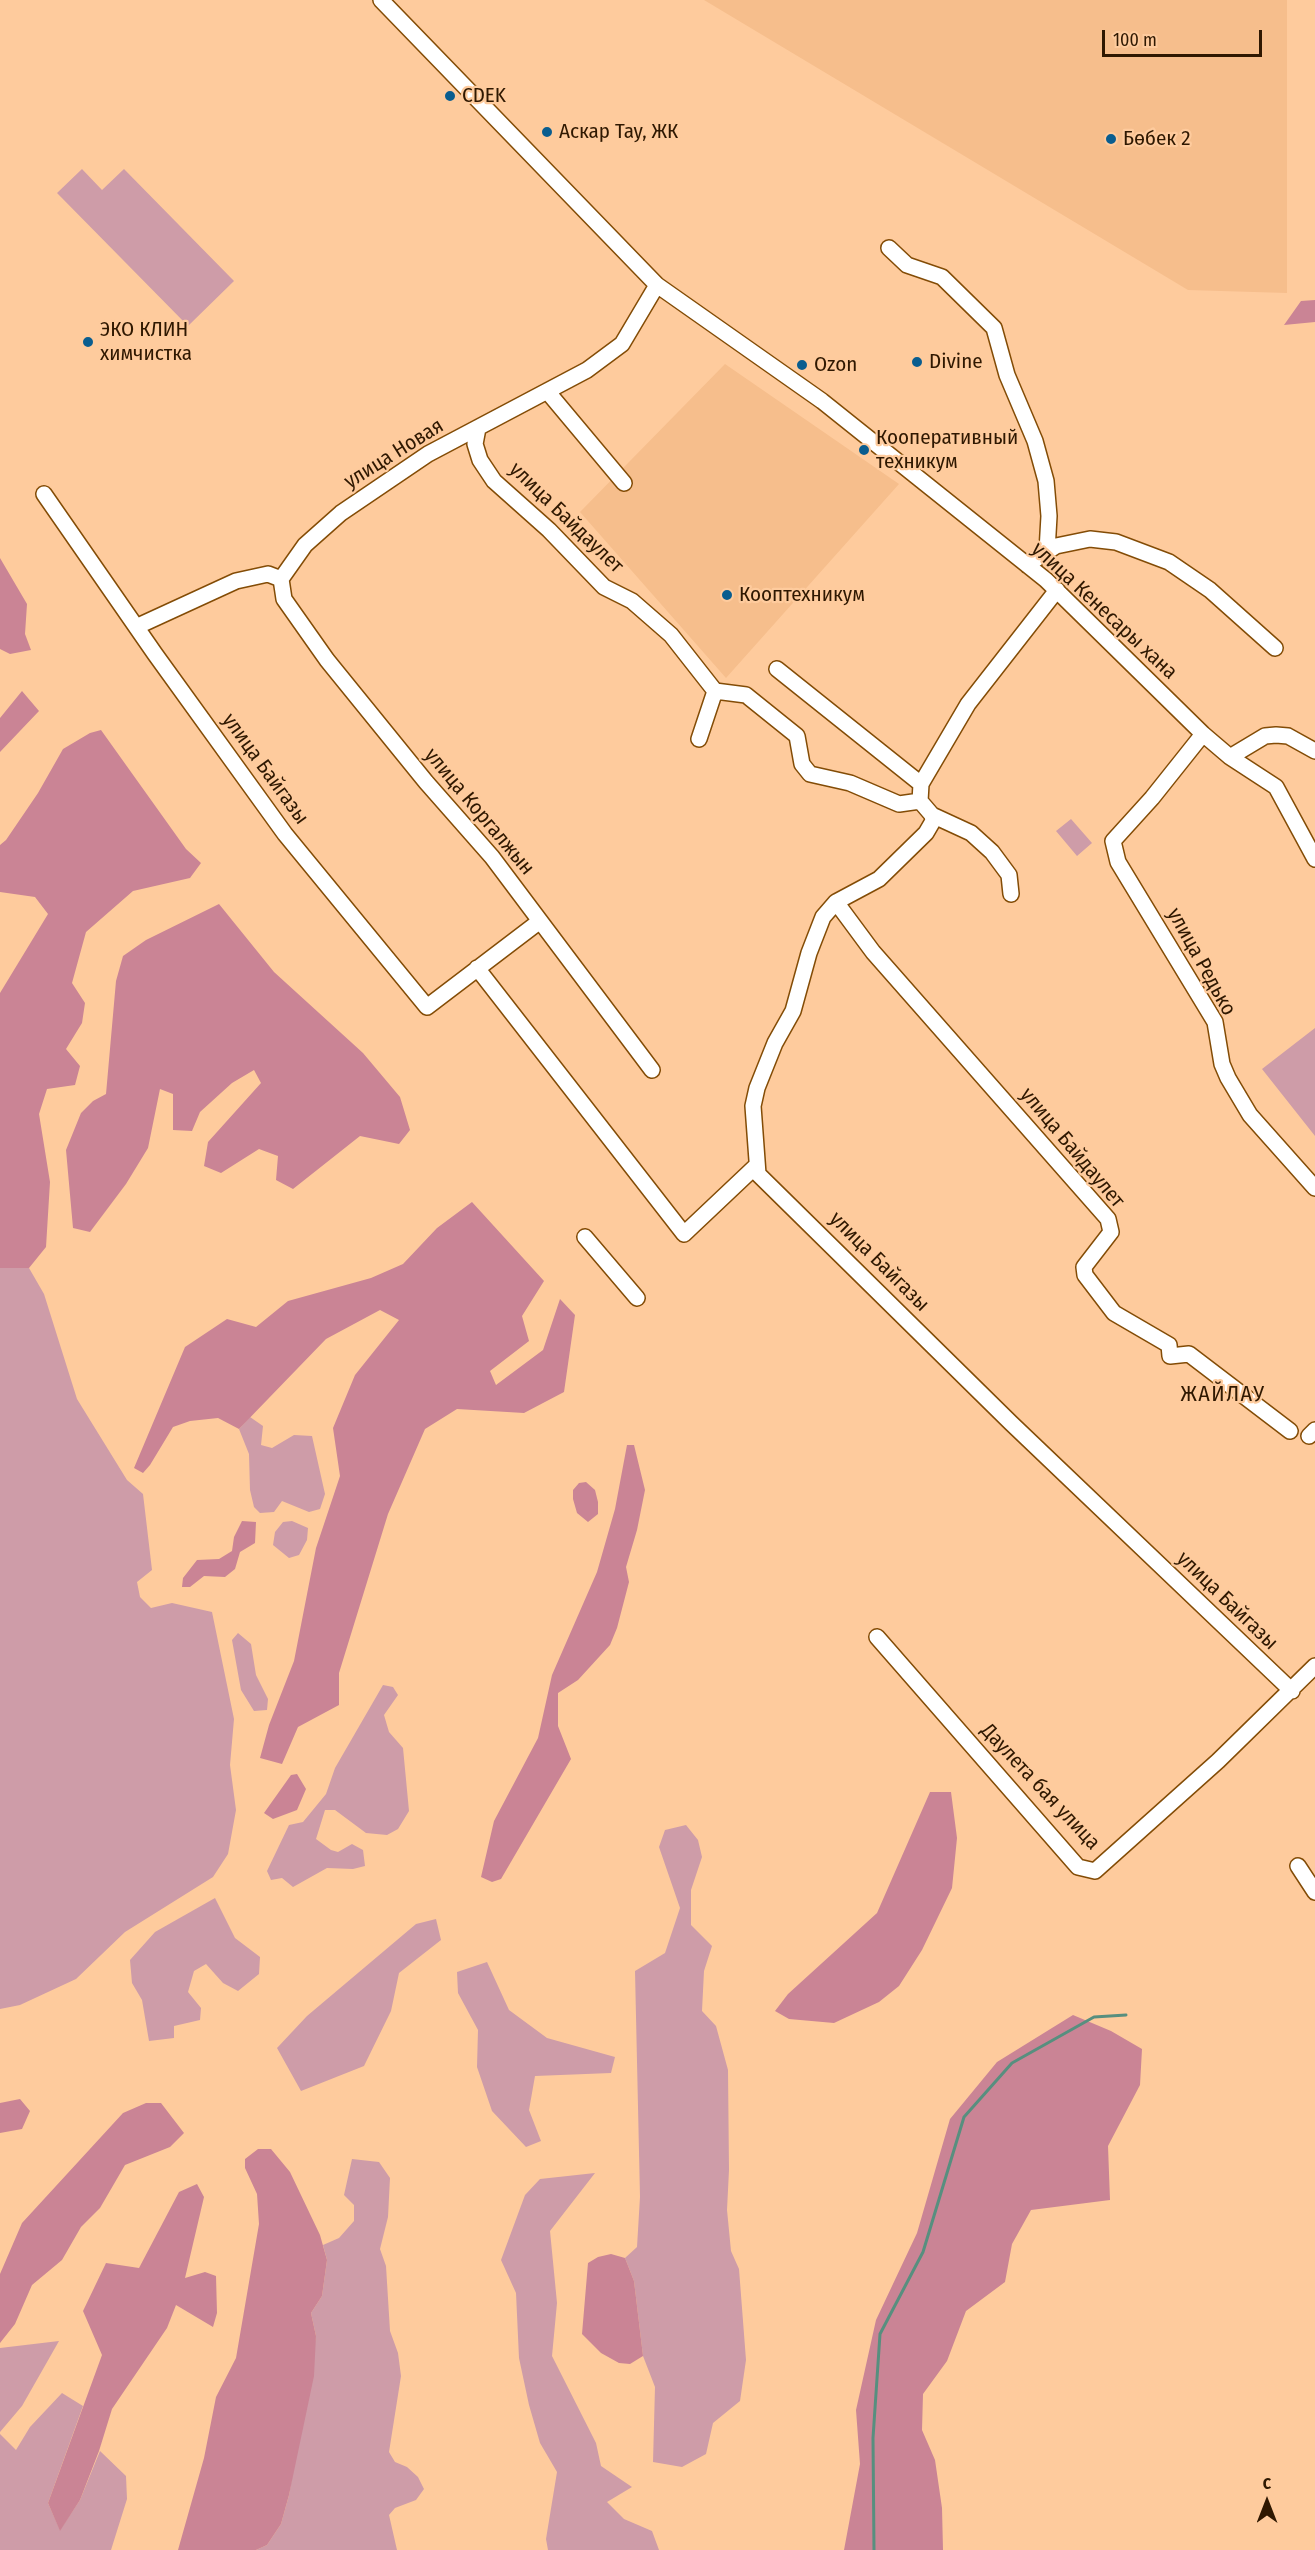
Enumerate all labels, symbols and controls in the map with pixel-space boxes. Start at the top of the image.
scale bar [1105,18,1266,56]
text: 100 m [1113,29,1157,51]
place label: CDEK [462,83,506,109]
marker: CDEK [443,89,457,103]
place label: Аскар Тау, ЖК [559,119,678,145]
marker: Аскар Тау, ЖК [540,125,554,139]
place label: Бөбек 2 [1123,126,1190,152]
marker: Бөбек 2 [1104,132,1118,146]
place label: ЭКО КЛИН химчистка [100,317,192,367]
marker: ЭКО КЛИН химчистка [81,335,95,349]
place label: Divine [929,349,983,375]
place label: Ozon [814,352,857,378]
marker: Divine [910,355,924,369]
marker: Ozon [795,358,809,372]
street label: улица Новая [340,414,448,494]
place label: Кооперативный техникум [876,425,1018,475]
marker: Кооперативный техникум [857,443,871,457]
street label: улица Байдаулет [504,457,628,579]
street label: улица Кенесары хана [1026,537,1182,685]
place label: Кооптехникум [739,582,865,608]
marker: Кооптехникум [720,588,734,602]
street label: улица Байгазы [216,709,314,829]
street label: улица Коргалжын [419,743,539,881]
street label: улица Редько [1161,904,1241,1020]
street label: улица Байдаулет [1014,1083,1130,1213]
street label: улица Байгазы [824,1207,934,1317]
district label: ЖАЙЛАУ [1180,1382,1266,1408]
street label: улица Байгазы [1171,1546,1283,1656]
street label: Даулета бая улица [975,1719,1105,1855]
north arrow [1237,2472,1297,2532]
text: С [1263,2474,1271,2493]

